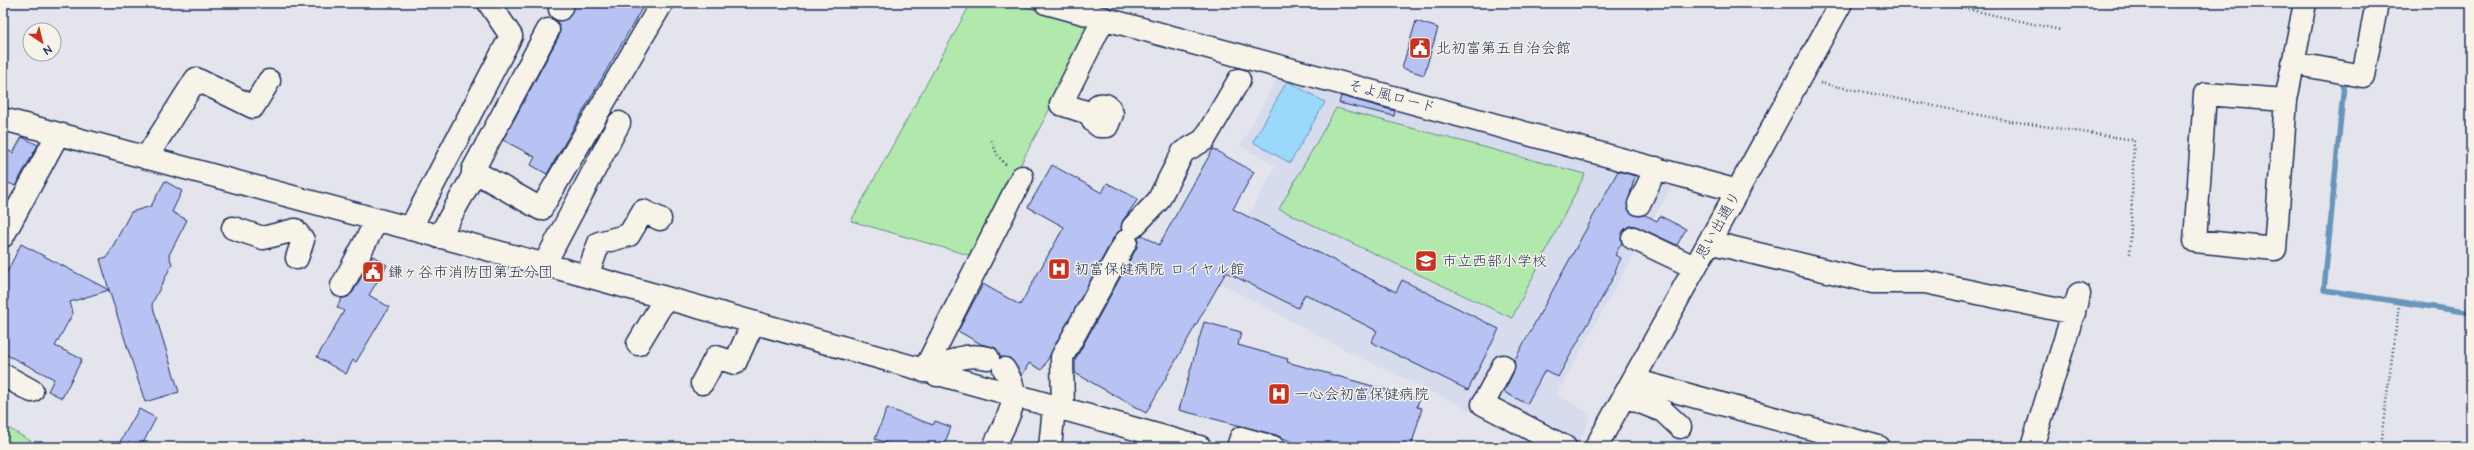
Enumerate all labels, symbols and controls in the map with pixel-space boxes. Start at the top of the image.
north arrow [22,22,62,62]
public building icon: 北初富第五自治会館 [1407,35,1433,61]
place label: 北初富第五自治会館 [1436,38,1571,59]
text: N [40,42,55,58]
street label: そよ風ロード [1346,75,1438,118]
street label: 思い出通り [1691,188,1746,263]
school or university icon: 市立西部小学校 [1413,248,1439,274]
place label: 市立西部小学校 [1442,251,1547,272]
hospital icon: 初富保健病院 ロイヤル館 [1046,256,1072,282]
public building icon: 鎌ヶ谷市消防団第五分団 [360,259,386,285]
place label: 初富保健病院 ロイヤル館 [1074,259,1245,280]
place label: 鎌ヶ谷市消防団第五分団 [388,262,553,283]
hospital icon: 一心会初富保健病院 [1266,381,1292,407]
place label: 一心会初富保健病院 [1294,384,1429,405]

